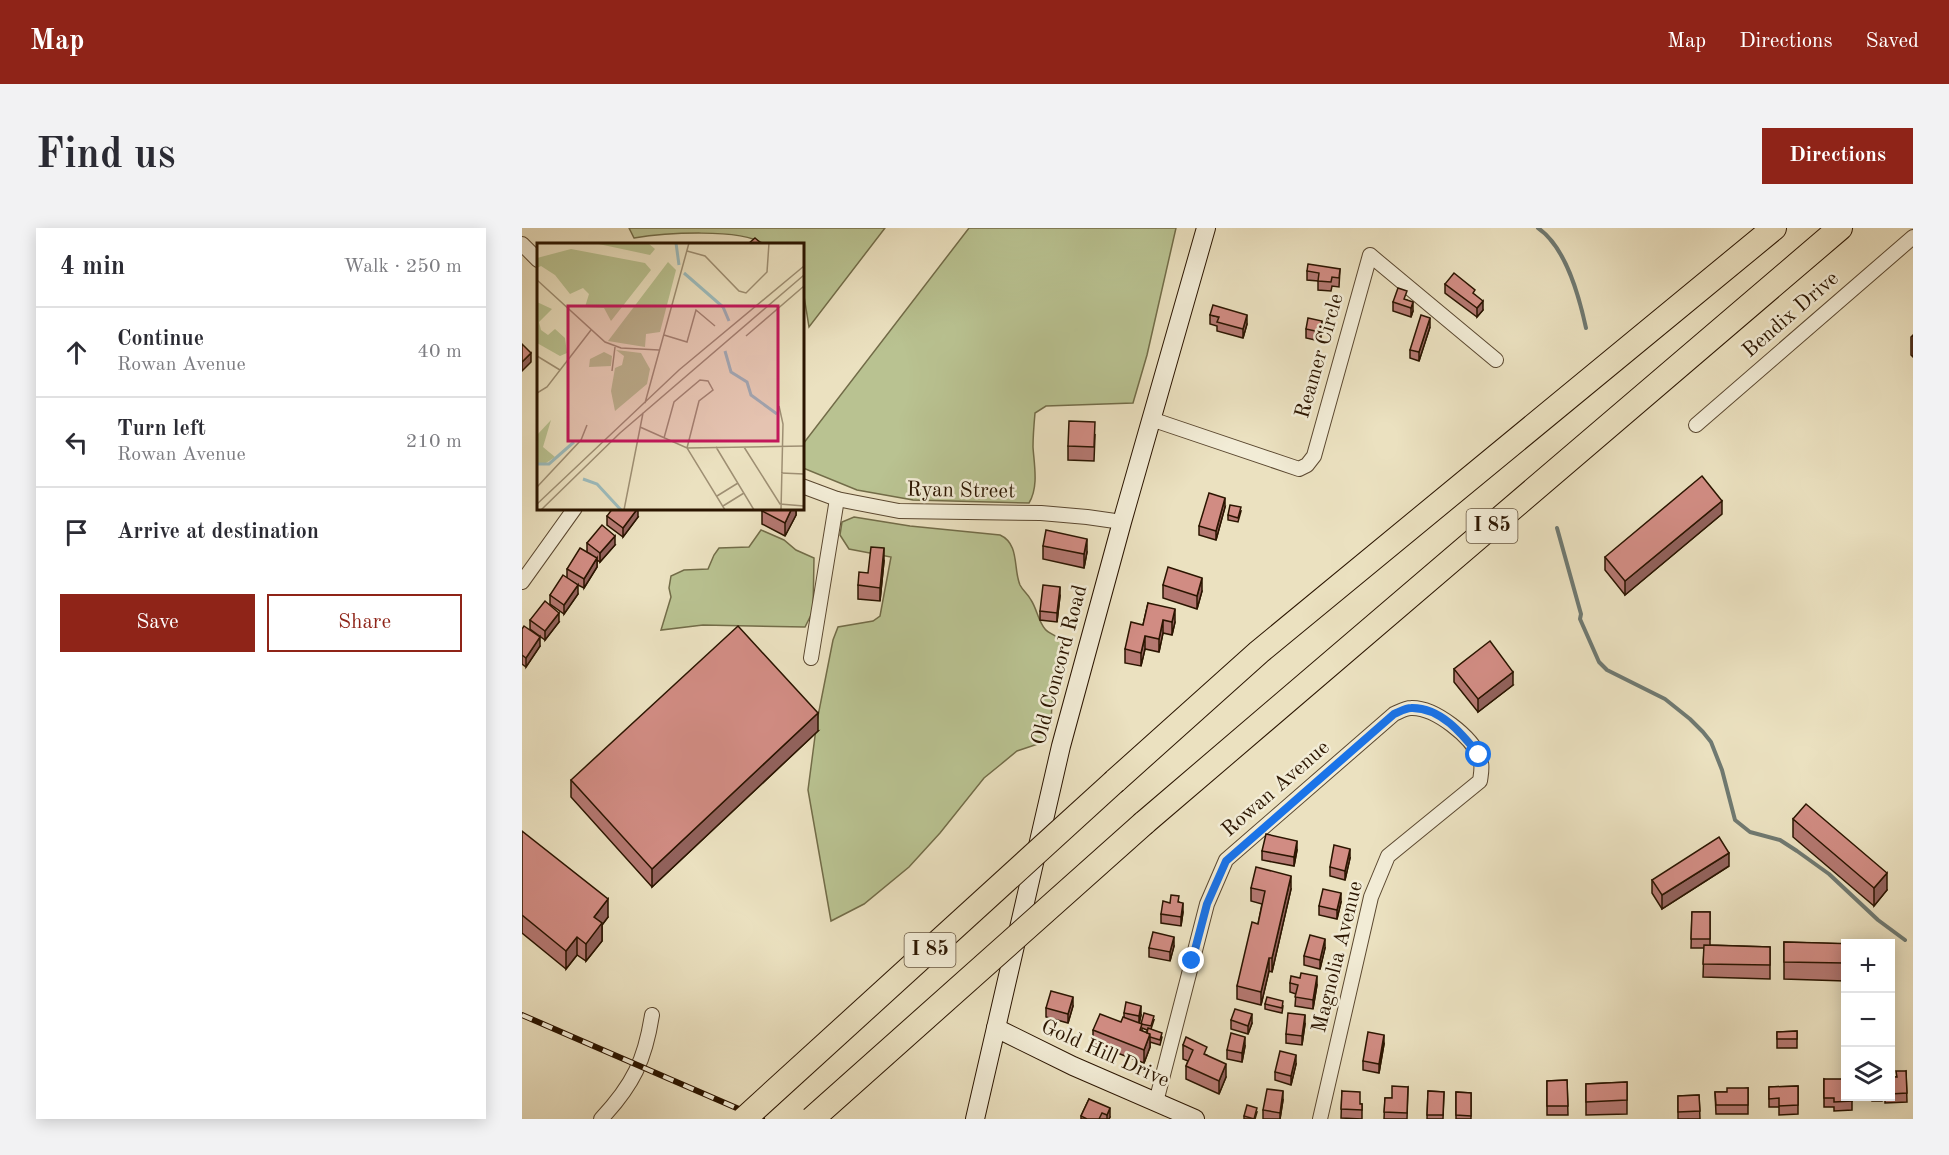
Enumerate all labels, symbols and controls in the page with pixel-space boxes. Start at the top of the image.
text: Map [30,28,84,56]
text: Map [1667,31,1706,52]
text: Directions [1739,31,1833,52]
text: Saved [1866,31,1919,52]
button: Directions [1762,128,1913,184]
text: Find us [36,135,175,177]
inset map [537,243,804,510]
text: 4 min [60,254,125,280]
text: Walk · 250 m [343,257,462,277]
street label: Bendix Drive [1739,268,1843,362]
street label: Reamer Circle [1292,291,1348,421]
text: Continue [117,328,204,350]
icon: ahead [60,336,93,369]
text: 40 m [417,342,462,362]
text: Rowan Avenue [117,355,246,375]
text: Turn left [117,418,206,440]
icon: left [60,426,93,459]
text: 210 m [406,432,462,452]
text: Rowan Avenue [117,445,246,465]
street label: Ryan Street [906,480,1016,502]
road number: I 85 [1466,509,1518,543]
icon: arrive [60,516,93,549]
text: Arrive at destination [117,521,319,543]
street label: Old Concord Road [1029,583,1091,747]
button: Save [60,594,255,652]
button: Share [267,594,462,652]
street label: Rowan Avenue [1218,737,1334,841]
route start [1465,741,1491,767]
street label: Magnolia Avenue [1309,879,1367,1035]
road number: I 85 [904,933,956,967]
map controls [1841,939,1895,1101]
button: + [1841,939,1895,993]
route end [1178,947,1204,973]
button: − [1841,993,1895,1047]
street label: Gold Hill Drive [1038,1016,1172,1092]
button: layers [1841,1047,1895,1101]

